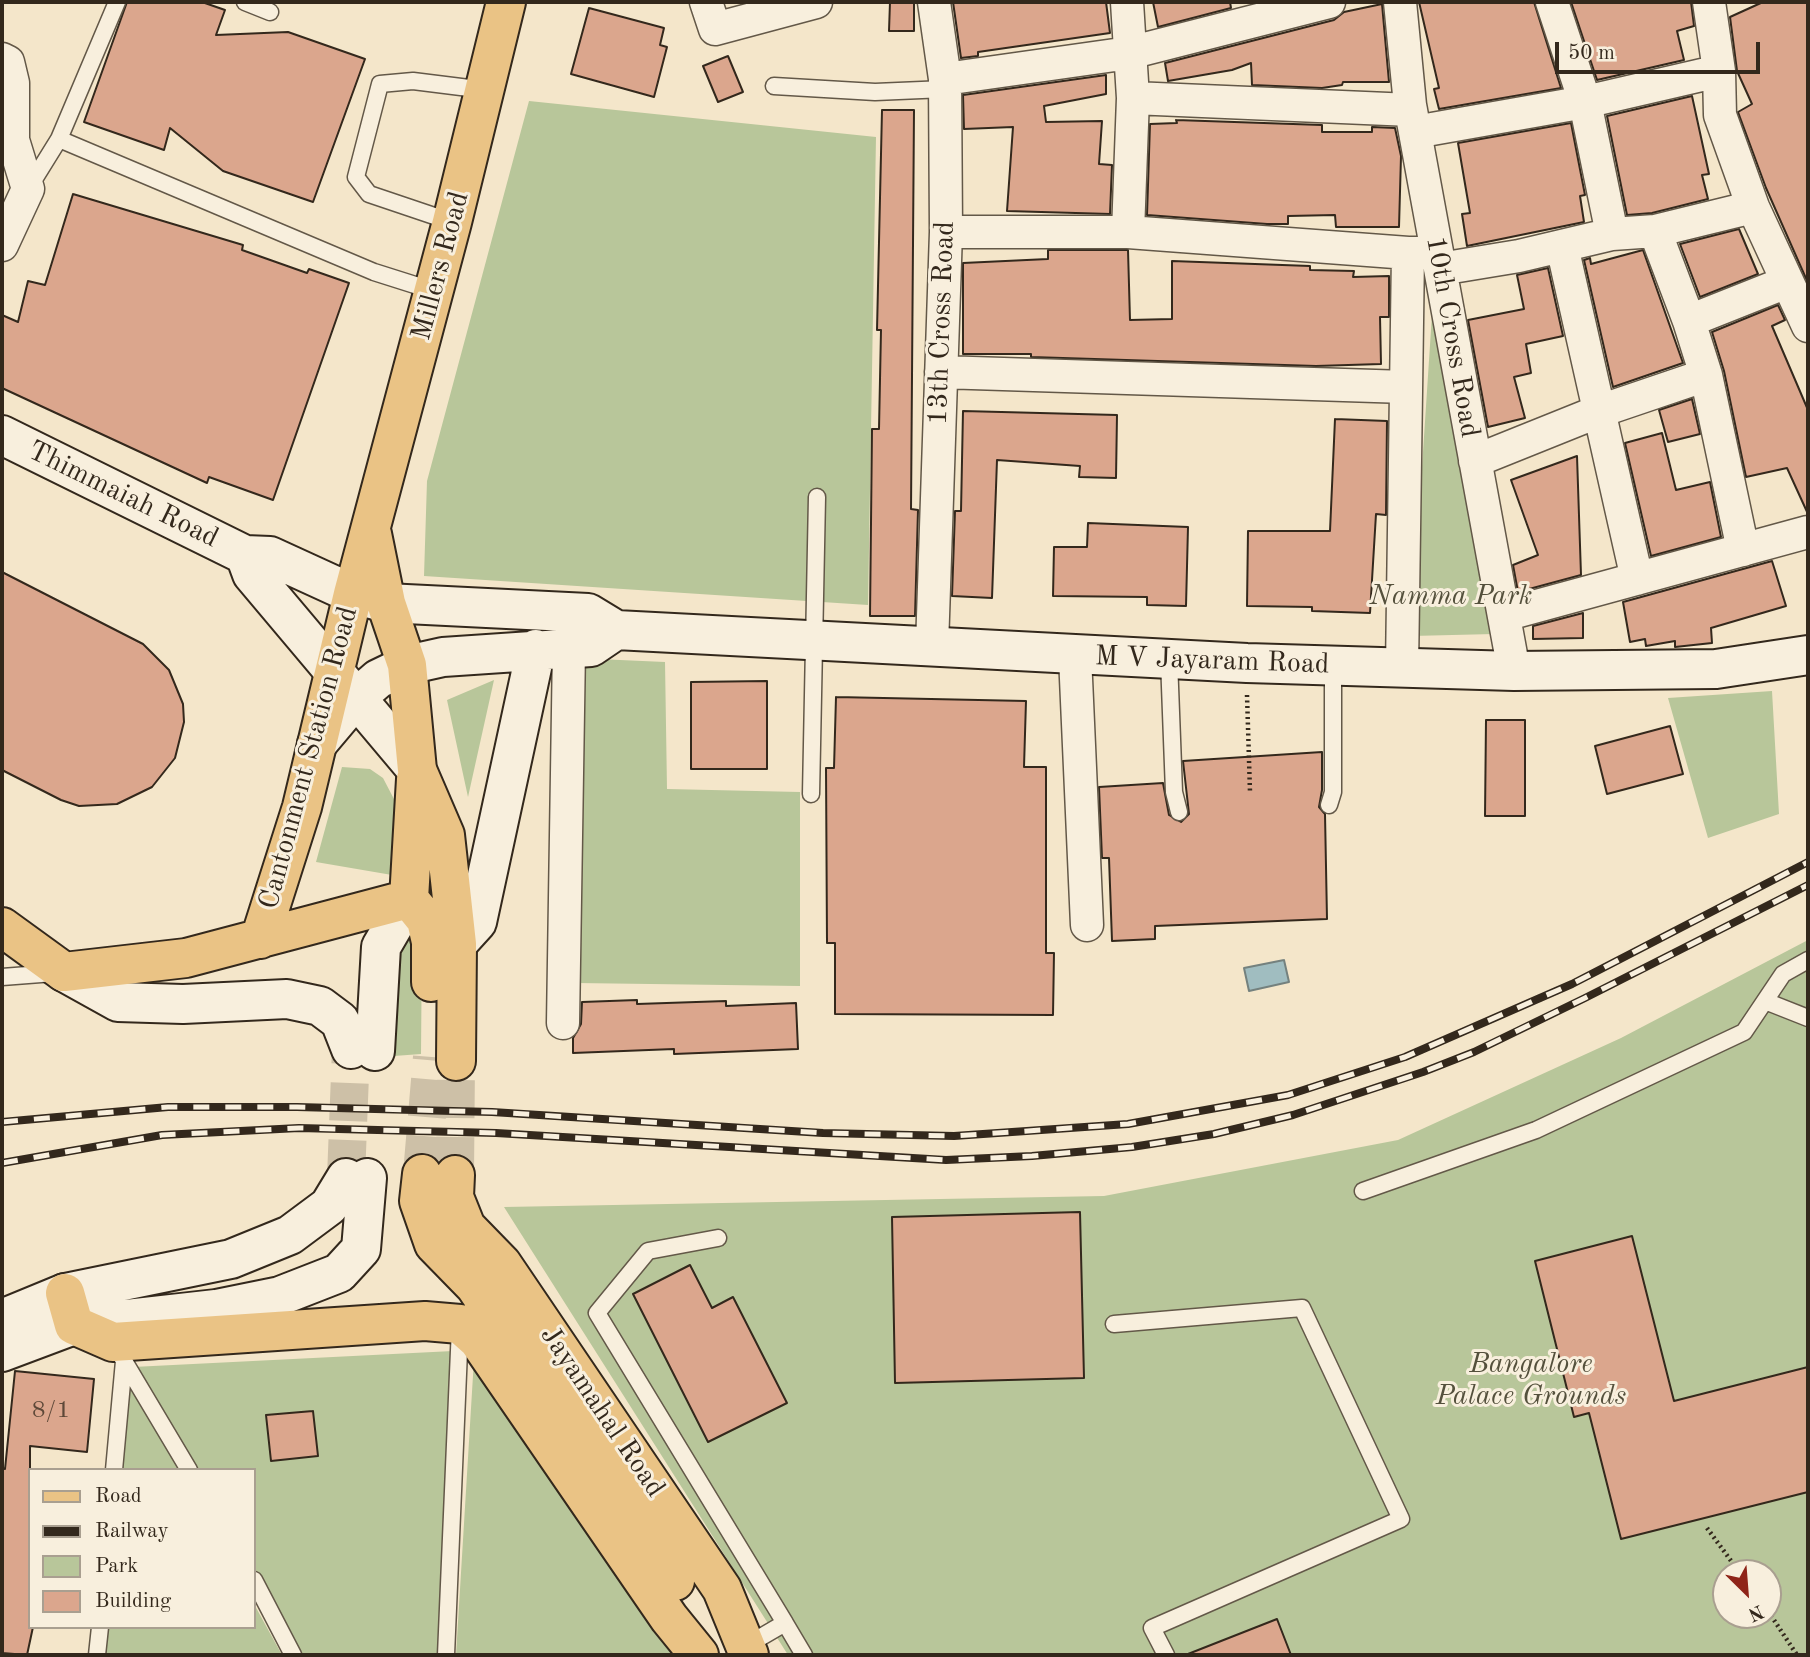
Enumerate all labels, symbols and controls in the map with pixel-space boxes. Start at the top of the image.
scale bar [1558,28,1763,72]
text: 50 m [1568,43,1615,64]
street label: Millers Road [405,188,477,344]
street label: 13th Cross Road [922,220,962,426]
street label: 10th Cross Road [1418,234,1486,440]
street label: Thimmaiah Road [22,434,224,556]
park label: Namma Park [1370,580,1532,614]
street label: Cantonment Station Road [252,603,366,913]
street label: M V Jayaram Road [1094,640,1330,682]
street label: Jayamahal Road [532,1320,672,1504]
park label: Bangalore Palace Grounds [1436,1348,1626,1414]
house number: 8/1 [32,1397,70,1425]
legend [28,1468,256,1629]
text: Road [95,1486,142,1507]
text: Railway [95,1521,169,1542]
text: Park [95,1556,138,1577]
north arrow [1712,1559,1782,1629]
text: Building [95,1591,171,1612]
text: N [1745,1600,1766,1623]

